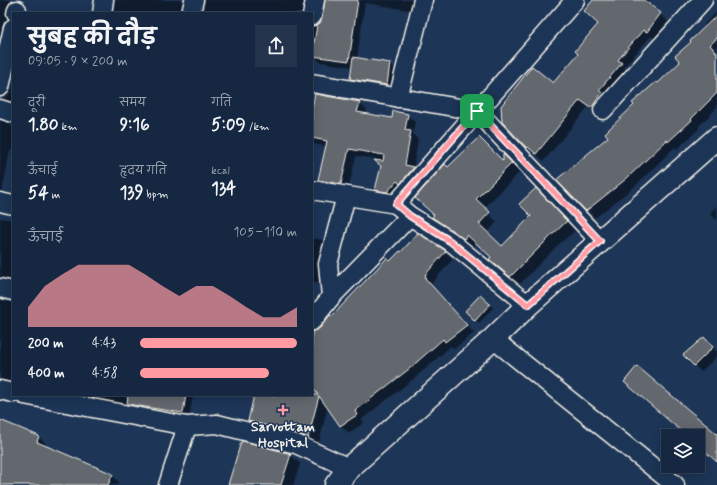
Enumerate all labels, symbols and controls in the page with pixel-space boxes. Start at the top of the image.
text: सुबह की दौड़ [28,24,156,52]
button: share [255,25,297,67]
text: 09:05 · 9 × 200 m [28,53,128,70]
pin [460,94,494,128]
text: दूरी [28,96,45,110]
text: समय [120,96,146,110]
text: गति [211,96,231,110]
icon: arrive [466,100,488,122]
text: 1.80 [28,114,58,136]
text: 9:16 [120,114,150,136]
text: 5:09 [211,114,246,136]
text: km [58,120,77,134]
text: /km [246,120,270,134]
text: ऊँचाई [28,164,58,178]
text: हृदय गति [120,164,167,178]
text: kcal [211,164,230,178]
text: 134 [211,178,236,200]
text: 54 [28,182,49,204]
text: 139 [120,182,143,204]
text: m [49,188,60,202]
text: bpm [143,188,169,202]
text: 105–110 m [233,224,297,241]
text: ऊँचाई [28,229,63,246]
text: 200 m [28,335,63,352]
text: 4:43 [92,335,116,352]
text: 400 m [28,365,65,382]
text: 4:58 [92,365,118,382]
marker: Sarvottam Hospital [277,404,289,416]
place label: Sarvottam Hospital [251,418,315,452]
map controls [661,429,705,473]
button: layers [661,429,705,473]

